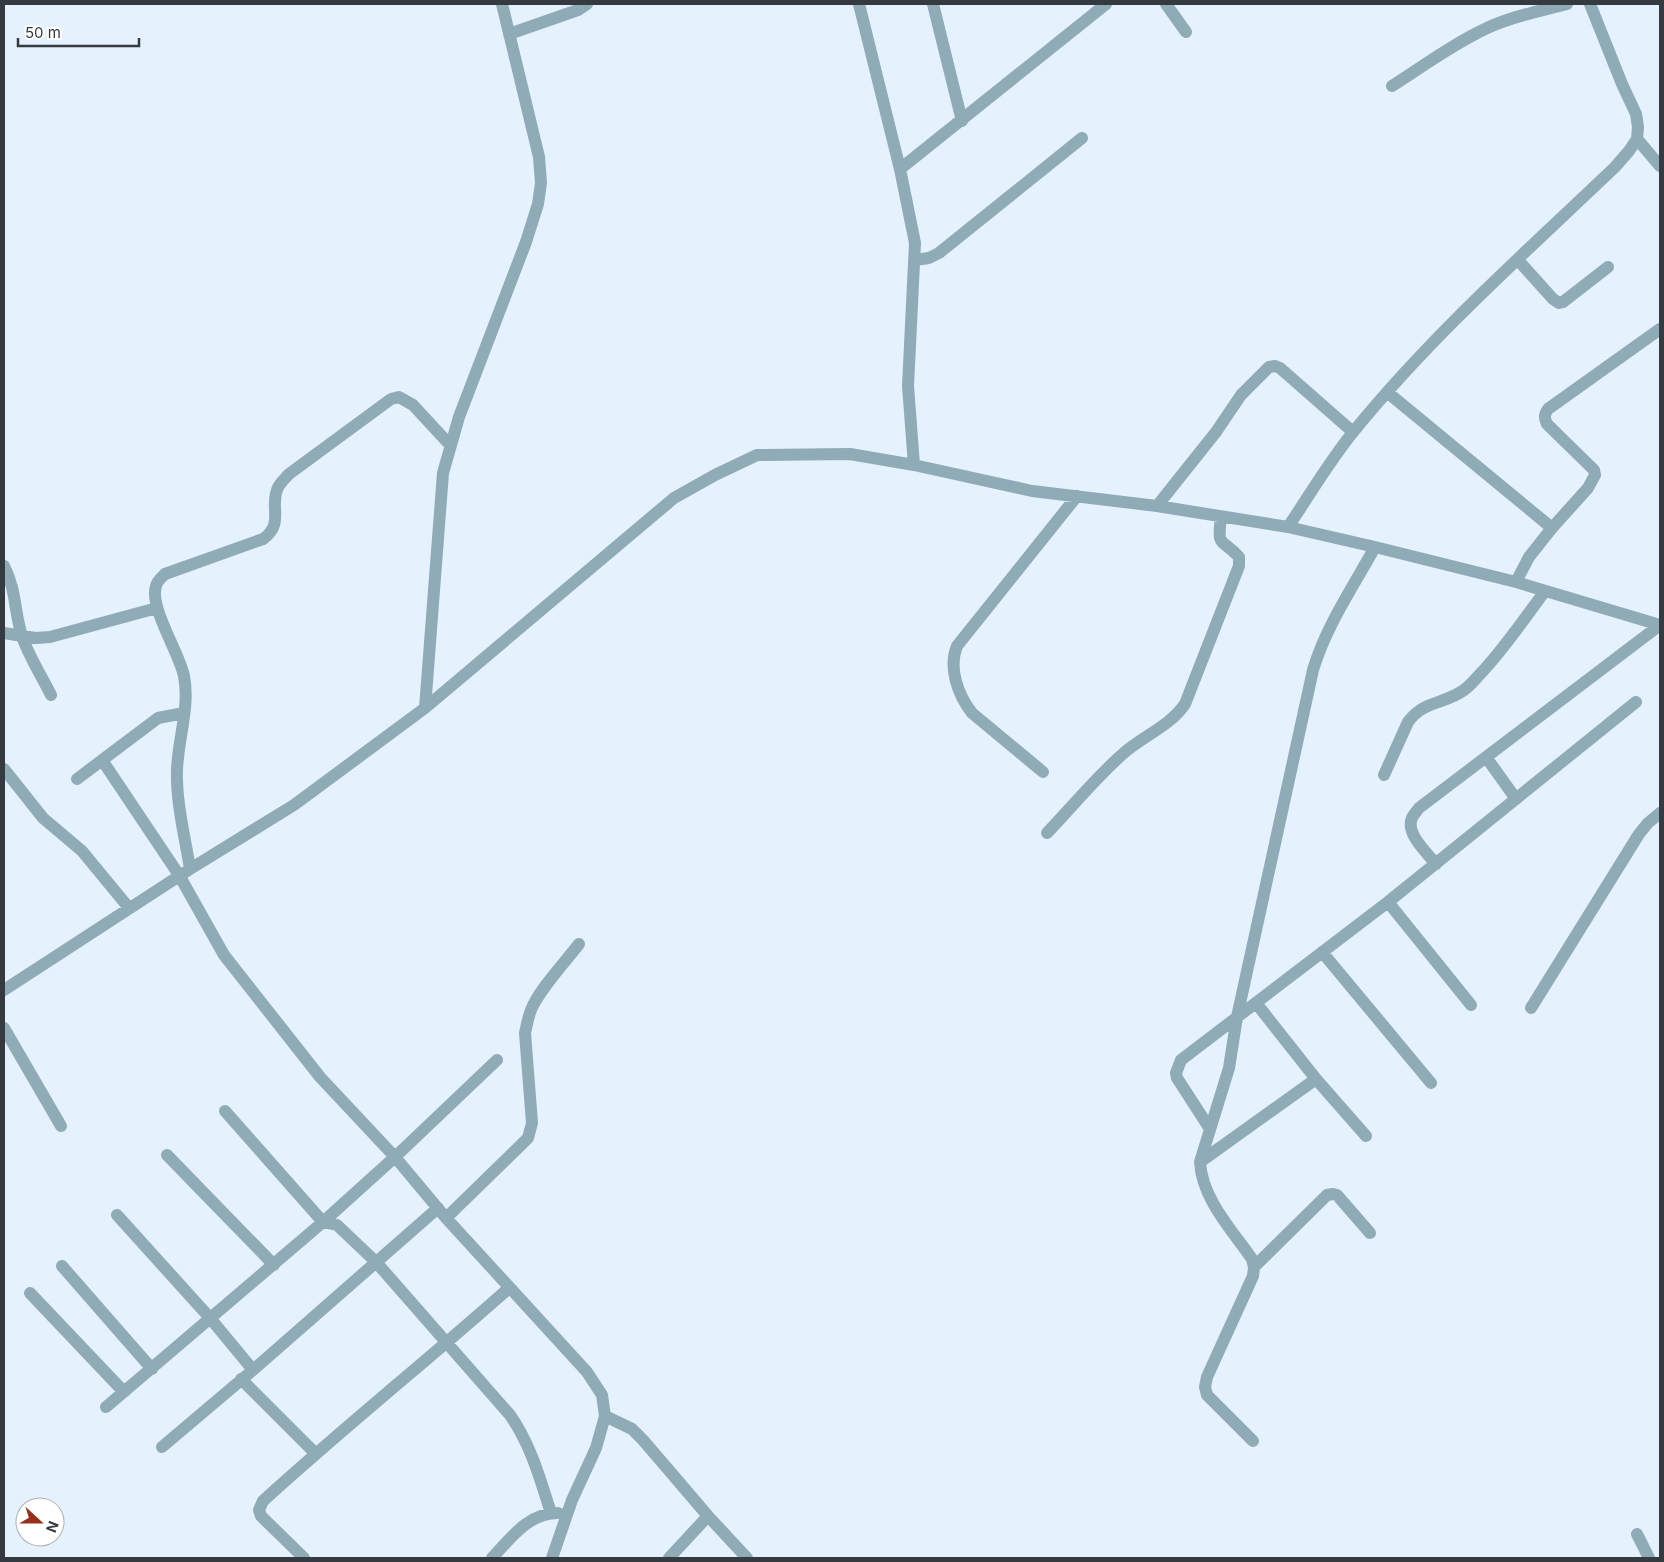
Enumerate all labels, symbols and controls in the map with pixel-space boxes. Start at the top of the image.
scale bar [18,15,139,47]
text: 50 m [25,23,61,42]
north arrow [15,1497,65,1547]
text: N [43,1519,62,1535]

